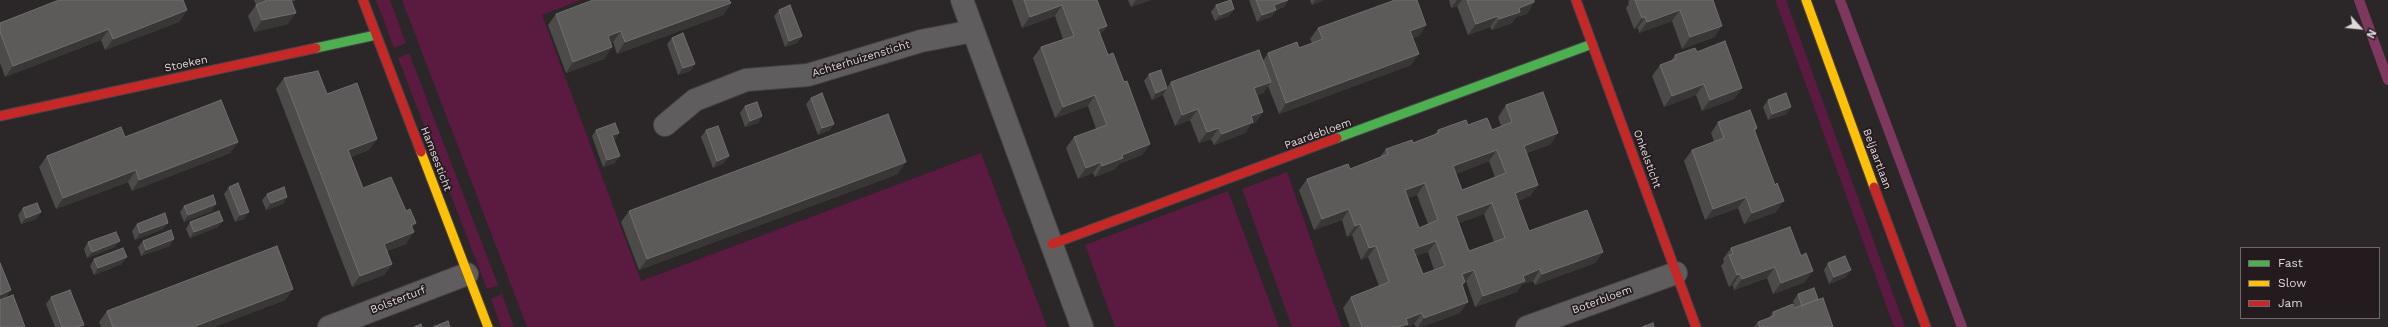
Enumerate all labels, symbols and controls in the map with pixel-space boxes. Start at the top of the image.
north arrow [2340,8,2380,48]
text: N [2363,27,2379,40]
street label: Achterhuizensticht [810,38,912,80]
street label: Stoeken [163,53,209,75]
street label: Paardebloem [1283,116,1353,152]
street label: Hamsesticht [418,125,454,193]
street label: Beljaartlaan [1860,127,1894,191]
street label: Onkelsticht [1630,128,1664,190]
legend [2240,247,2380,319]
text: Fast [2278,256,2303,270]
text: Slow [2278,276,2306,290]
street label: Bolsterturf [368,283,428,317]
street label: Boterbloem [1570,283,1634,317]
text: Jam [2278,296,2303,310]

